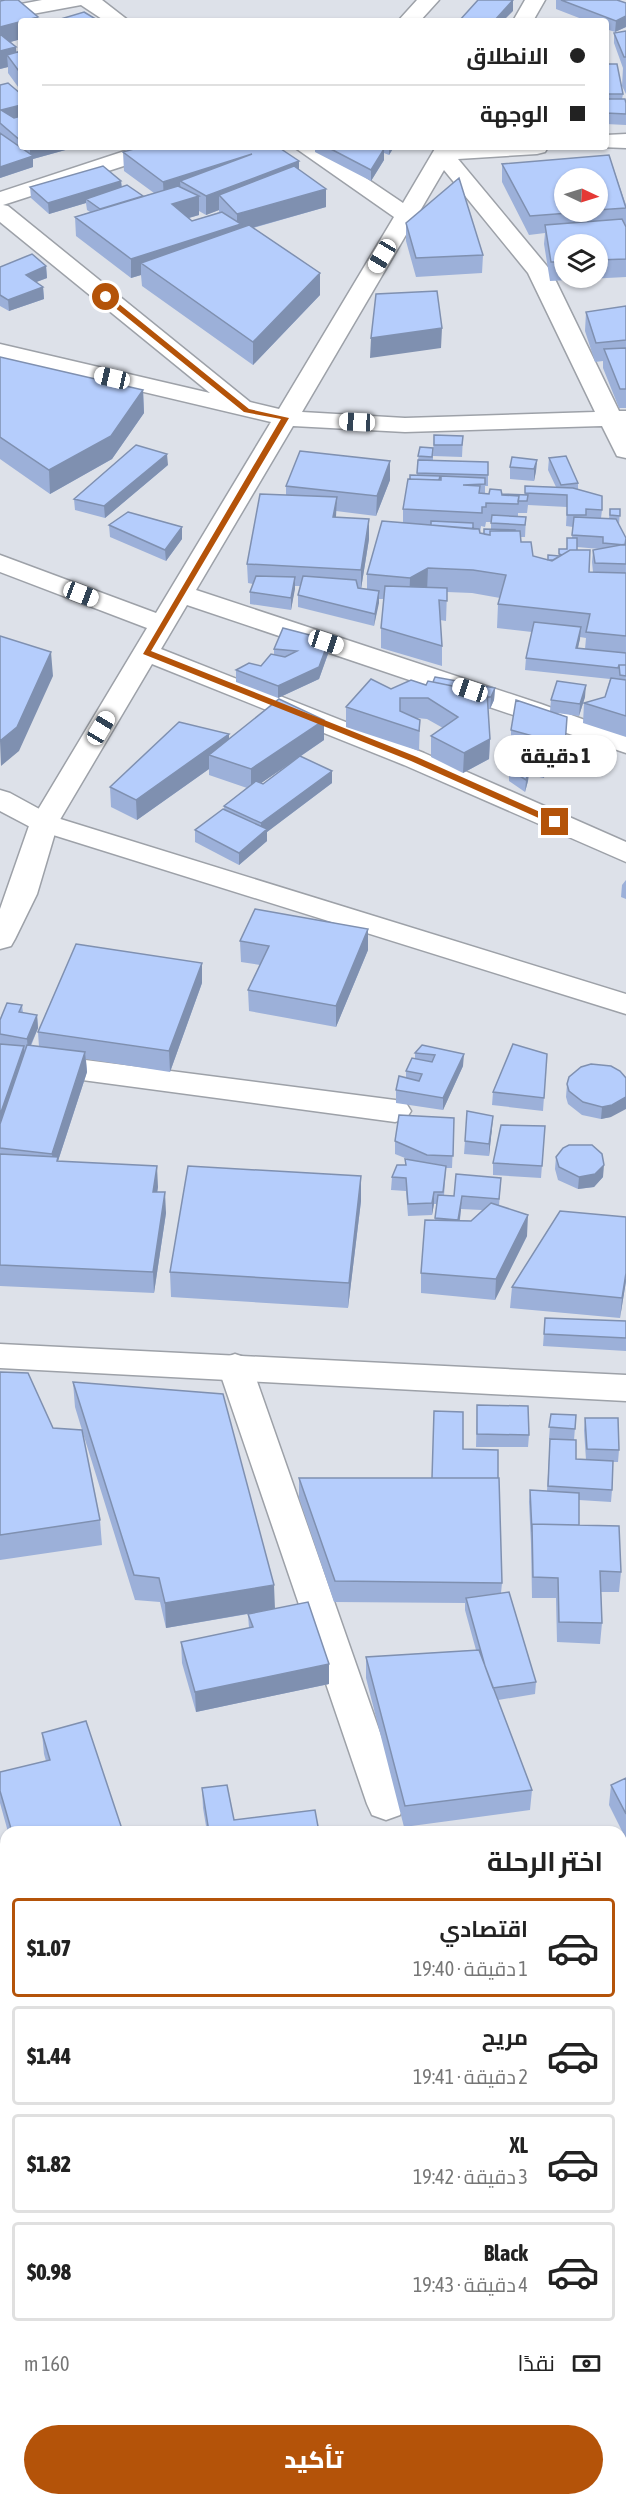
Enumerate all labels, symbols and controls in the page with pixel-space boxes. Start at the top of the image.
text: الانطلاق [466,43,549,69]
text: الوجهة [480,101,549,127]
north arrow [554,168,608,222]
map controls [554,168,608,288]
button: layers [554,234,608,288]
car [365,236,399,276]
route start [92,283,119,310]
car [92,365,132,391]
car [339,412,375,432]
car [61,579,101,609]
car [306,628,346,656]
car [450,676,490,704]
car [84,708,118,748]
callout: 1 دقيقة [494,735,616,777]
text: 1 دقيقة [520,744,591,767]
route end [541,808,568,835]
text: اختر الرحلة [487,1846,603,1877]
text: اقتصادي [439,1916,528,1942]
icon: car [546,1921,600,1975]
text: $1.07 [27,1935,71,1961]
text: 1 دقيقة · 19:40 [413,1957,528,1980]
text: مريح [482,2024,528,2050]
icon: car [546,2029,600,2083]
text: $1.44 [27,2043,71,2069]
text: 2 دقيقة · 19:41 [413,2065,528,2088]
text: XL [510,2132,528,2158]
icon: car [546,2137,600,2191]
text: $1.82 [27,2151,71,2177]
text: 3 دقيقة · 19:42 [413,2165,528,2188]
text: Black [484,2240,528,2266]
icon: car [546,2245,600,2299]
text: $0.98 [27,2259,71,2285]
text: 4 دقيقة · 19:43 [413,2273,528,2296]
icon: cash [570,2347,603,2380]
text: نقدًا [517,2350,555,2376]
text: 160 m [24,2352,69,2375]
button: تأكيد [24,2425,603,2494]

